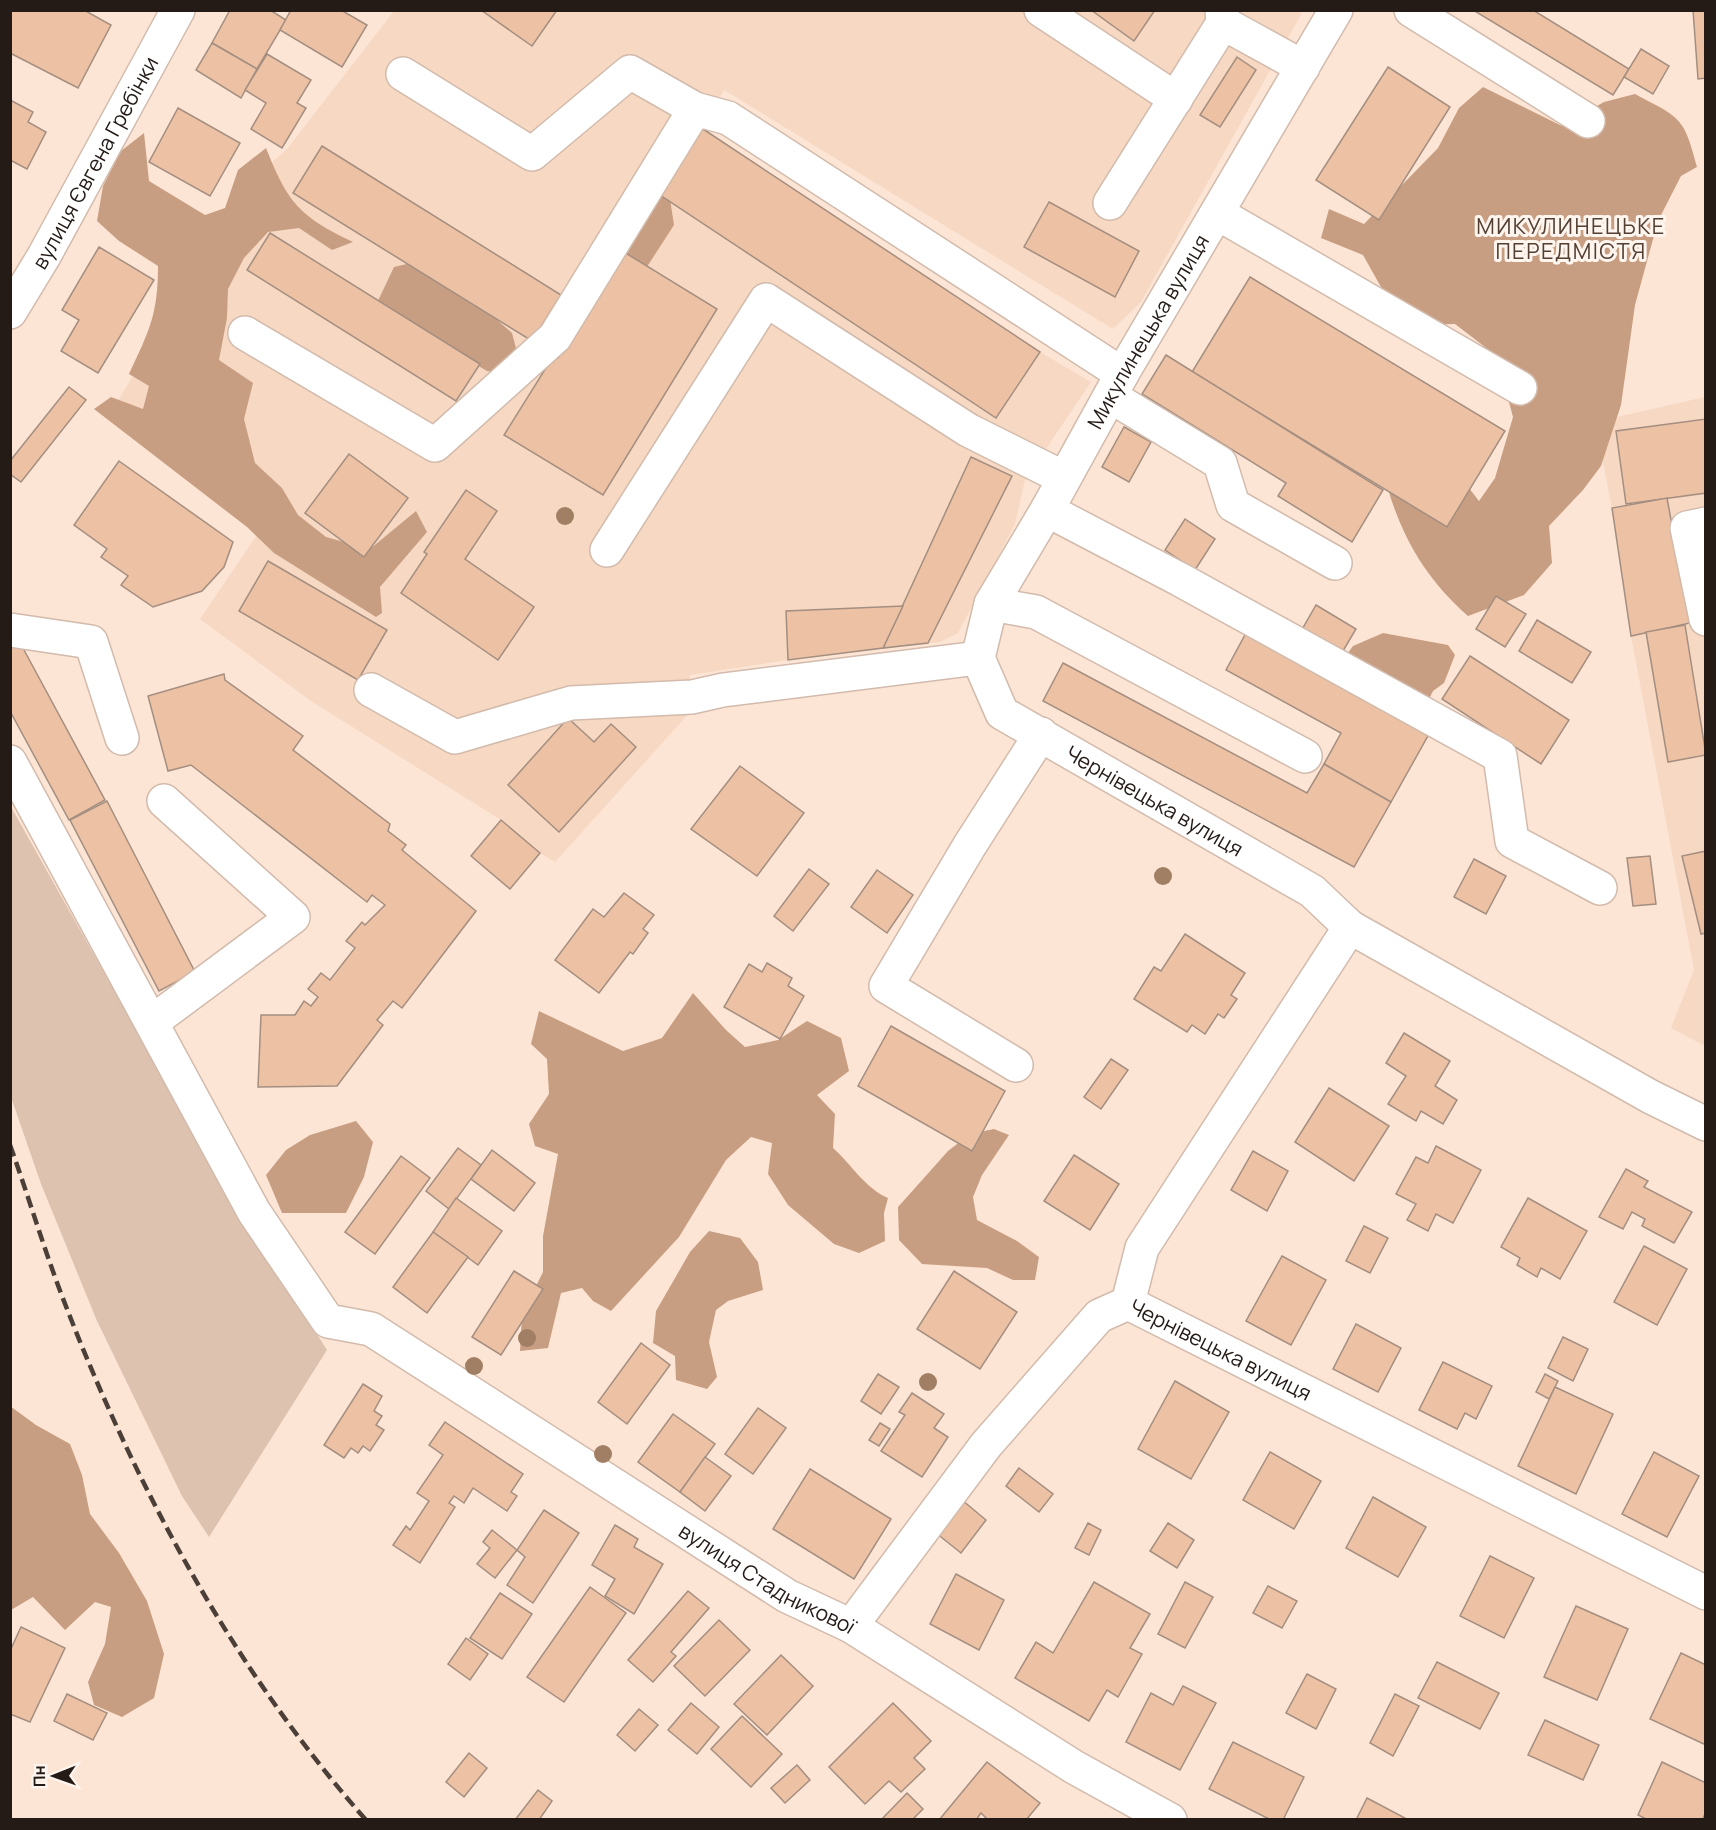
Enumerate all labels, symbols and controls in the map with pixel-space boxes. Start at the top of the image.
street label: вулиця Євгена Гребінки [25,51,164,274]
district label: МИКУЛИНЕЦЬКЕ ПЕРЕДМІСТЯ [1476,211,1666,266]
street label: Микулинецька вулиця [1081,229,1215,434]
street label: Чернівецька вулиця [1061,739,1248,863]
street label: Чернівецька вулиця [1125,1292,1317,1407]
street label: вулиця Стадникової [674,1516,862,1640]
north arrow [24,1746,84,1806]
text: Пн [28,1765,50,1787]

